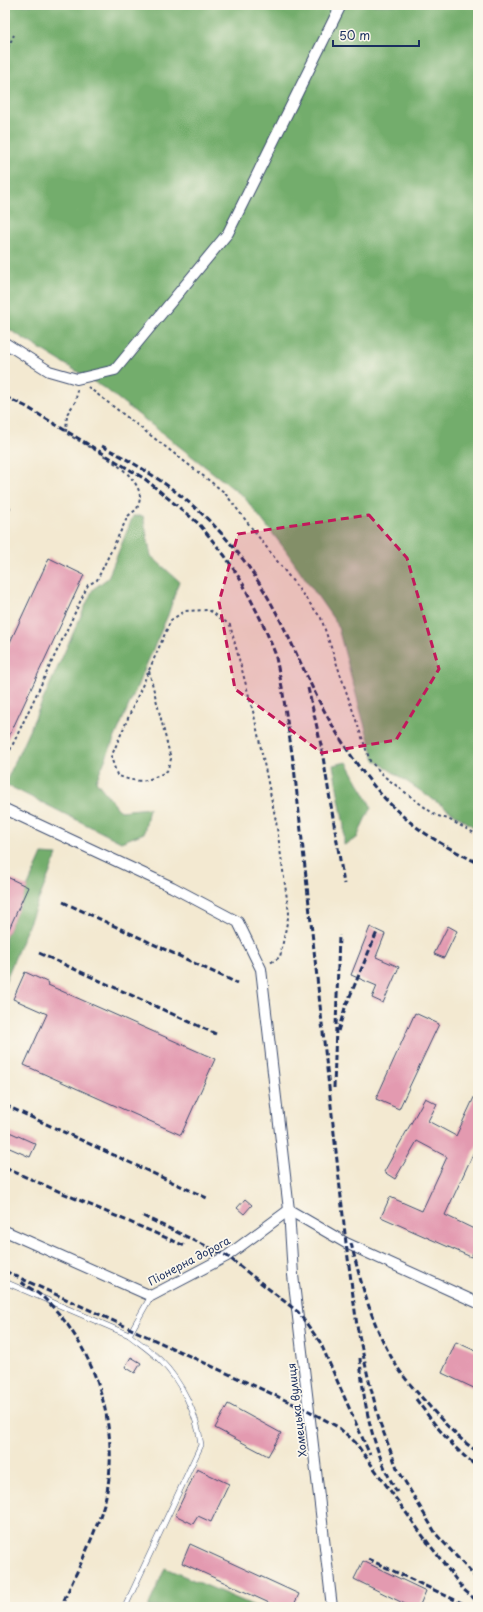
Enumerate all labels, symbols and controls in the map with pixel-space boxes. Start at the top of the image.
scale bar [333,22,419,48]
text: 50 m [339,26,370,44]
street label: Піонерна дорога [145,1232,233,1289]
street label: Хомецька вулиця [282,1362,311,1458]

